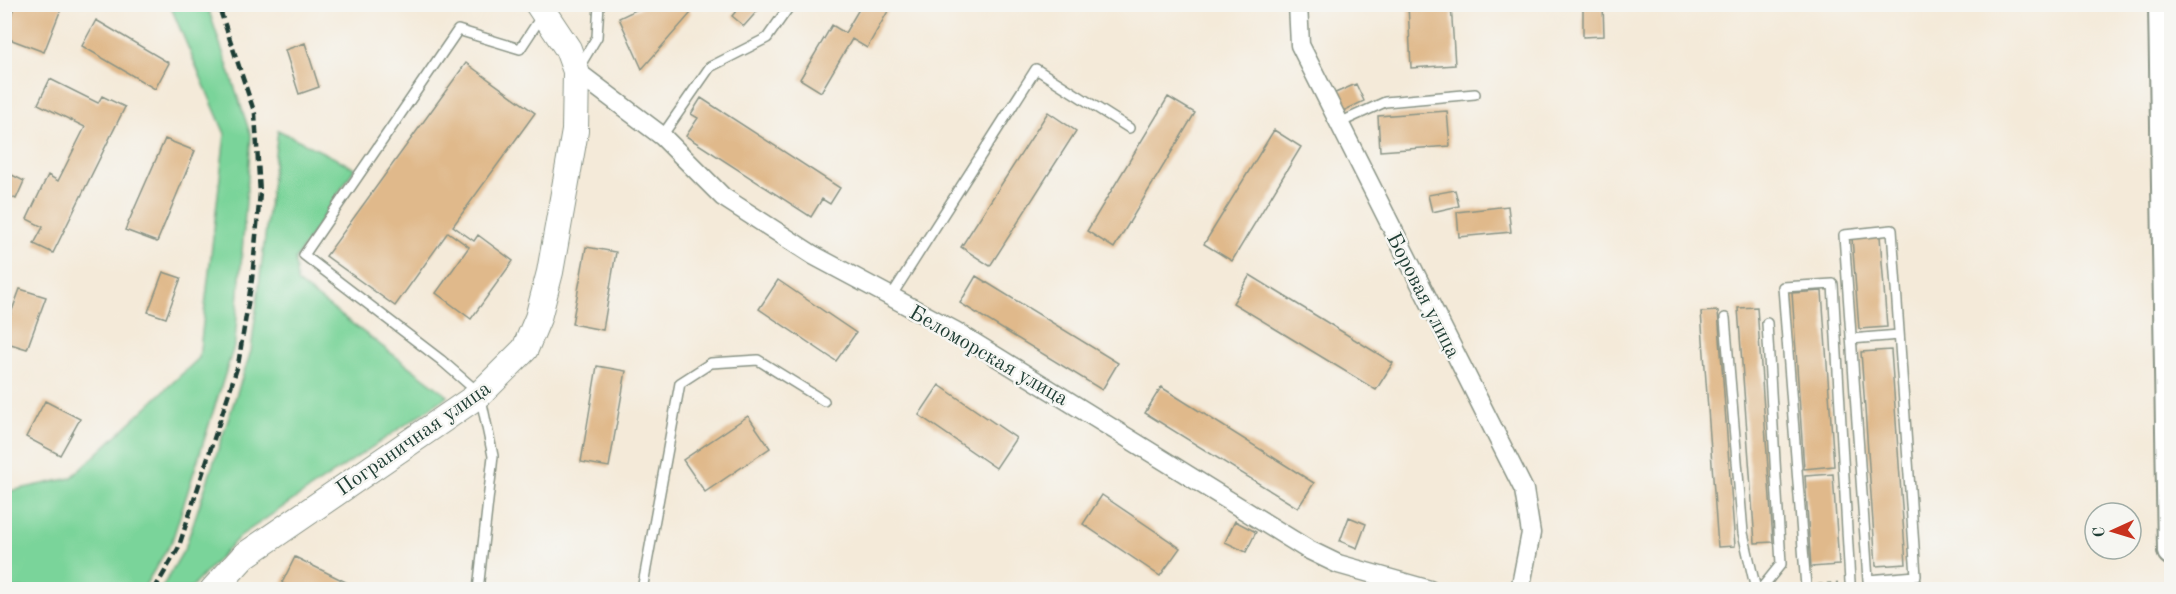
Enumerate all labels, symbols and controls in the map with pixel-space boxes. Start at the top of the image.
street label: Боровая улица [1382,230,1463,362]
street label: Беломорская улица [905,302,1071,410]
street label: Пограничная улица [333,378,495,500]
north arrow [2083,501,2143,561]
text: С [2092,526,2108,538]

